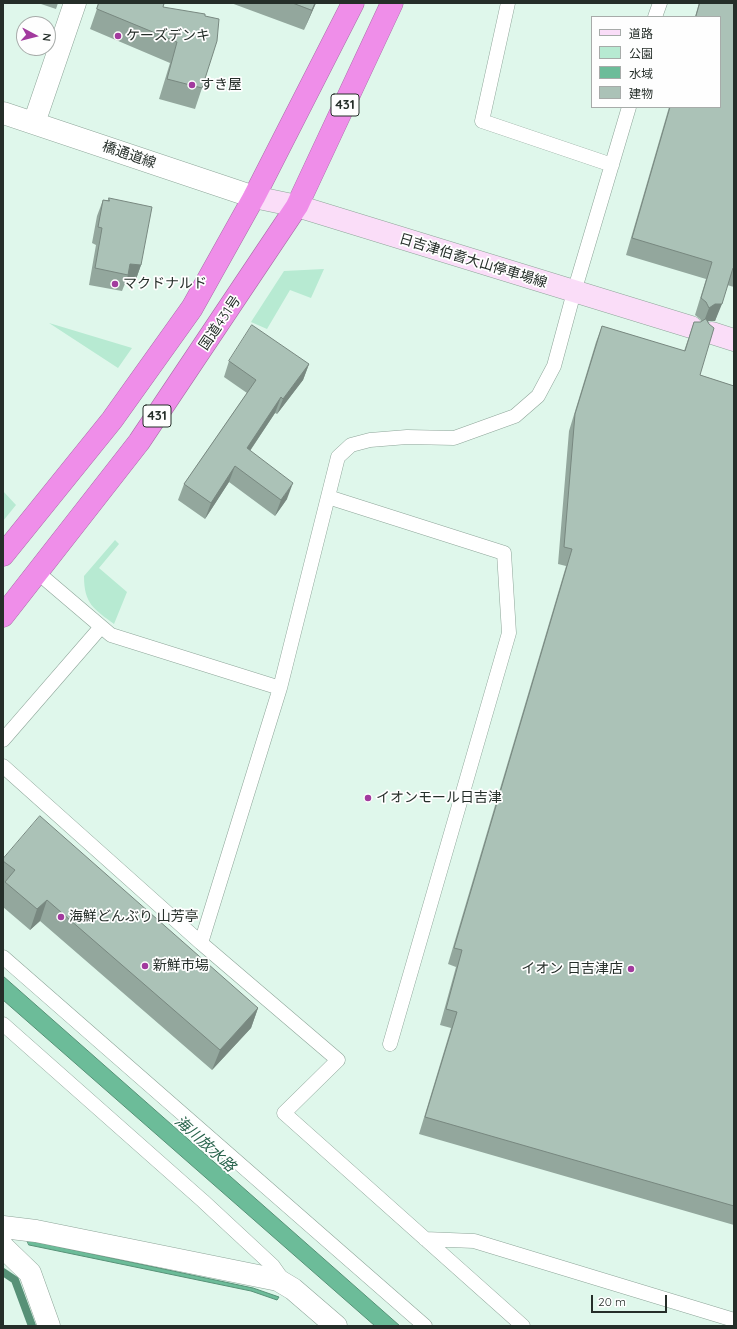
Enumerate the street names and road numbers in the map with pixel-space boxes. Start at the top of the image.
road number: 431 [331,94,359,116]
street label: 橋通道線 [100,138,158,172]
street label: 日吉津伯耆大山停車場線 [397,230,549,292]
street label: 国道431号 [196,293,244,353]
road number: 431 [143,405,171,427]

